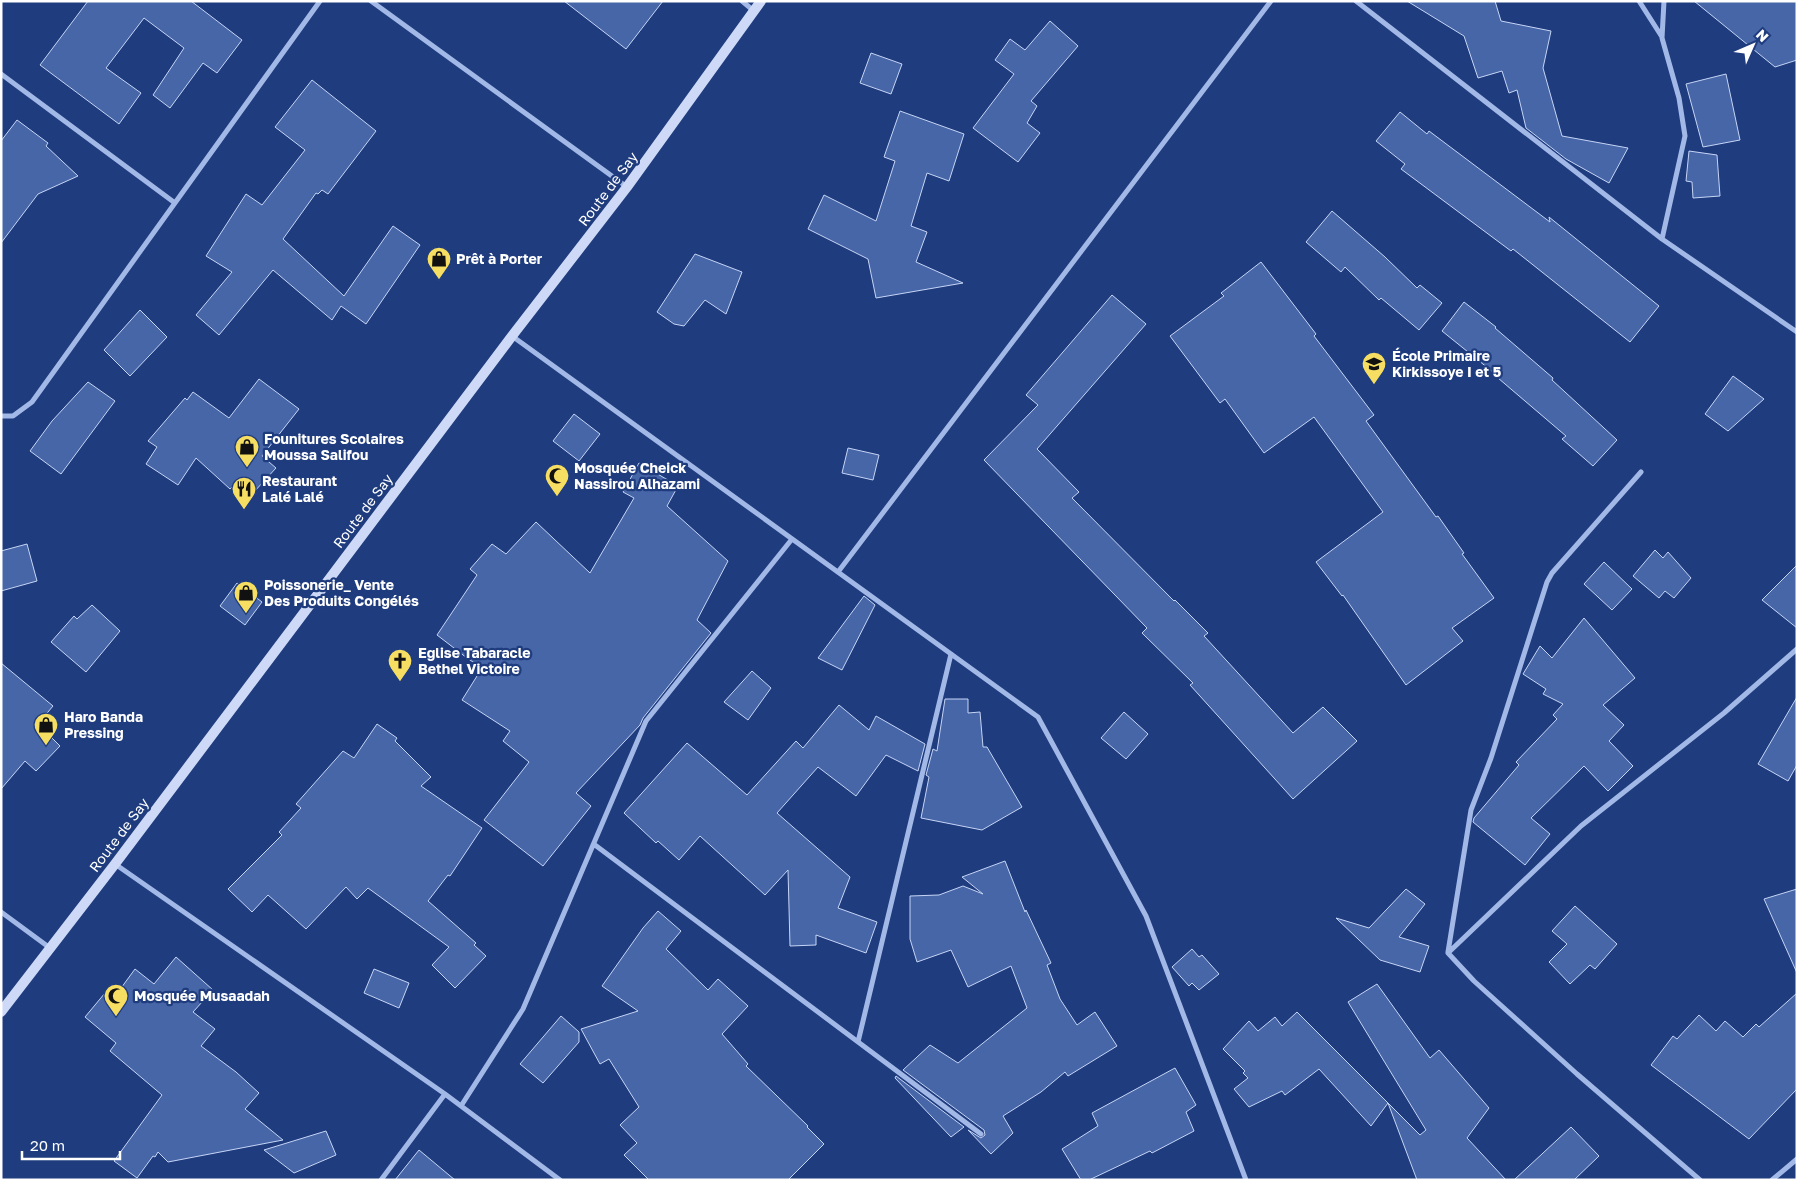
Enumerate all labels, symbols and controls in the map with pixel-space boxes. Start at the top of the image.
north arrow [1728,20,1778,70]
text: N [1753,26,1772,45]
street label: Route de Say [574,148,641,229]
shop icon: Prêt à Porter [426,246,452,280]
place label: Prêt à Porter [456,250,543,267]
place label: École Primaire Kirkissoye I et 5 [1392,347,1502,380]
school or university icon: École Primaire Kirkissoye I et 5 [1361,351,1387,385]
place label: Founitures Scolaires Moussa Salifou [264,430,404,463]
shop icon: Founitures Scolaires Moussa Salifou [234,434,260,468]
place label: Mosquée Cheick Nassirou Alhazami [574,459,700,492]
mosque icon: Mosquée Cheick Nassirou Alhazami [544,463,570,497]
street label: Route de Say [329,470,396,551]
place label: Restaurant Lalé Lalé [262,472,337,505]
restaurant icon: Restaurant Lalé Lalé [231,476,257,510]
place label: Poissonerie_ Vente Des Produits Congélés [264,576,419,609]
shop icon: Poissonerie_ Vente Des Produits Congélés [233,580,259,614]
place label: Eglise Tabaracle Bethel Victoire [418,644,531,677]
church icon: Eglise Tabaracle Bethel Victoire [387,648,413,682]
place label: Haro Banda Pressing [64,708,143,741]
shop icon: Haro Banda Pressing [33,712,59,746]
street label: Route de Say [85,794,152,875]
mosque icon: Mosquée Musaadah [103,983,129,1017]
place label: Mosquée Musaadah [134,987,270,1004]
scale bar [22,1128,120,1160]
text: 20 m [30,1136,65,1154]

